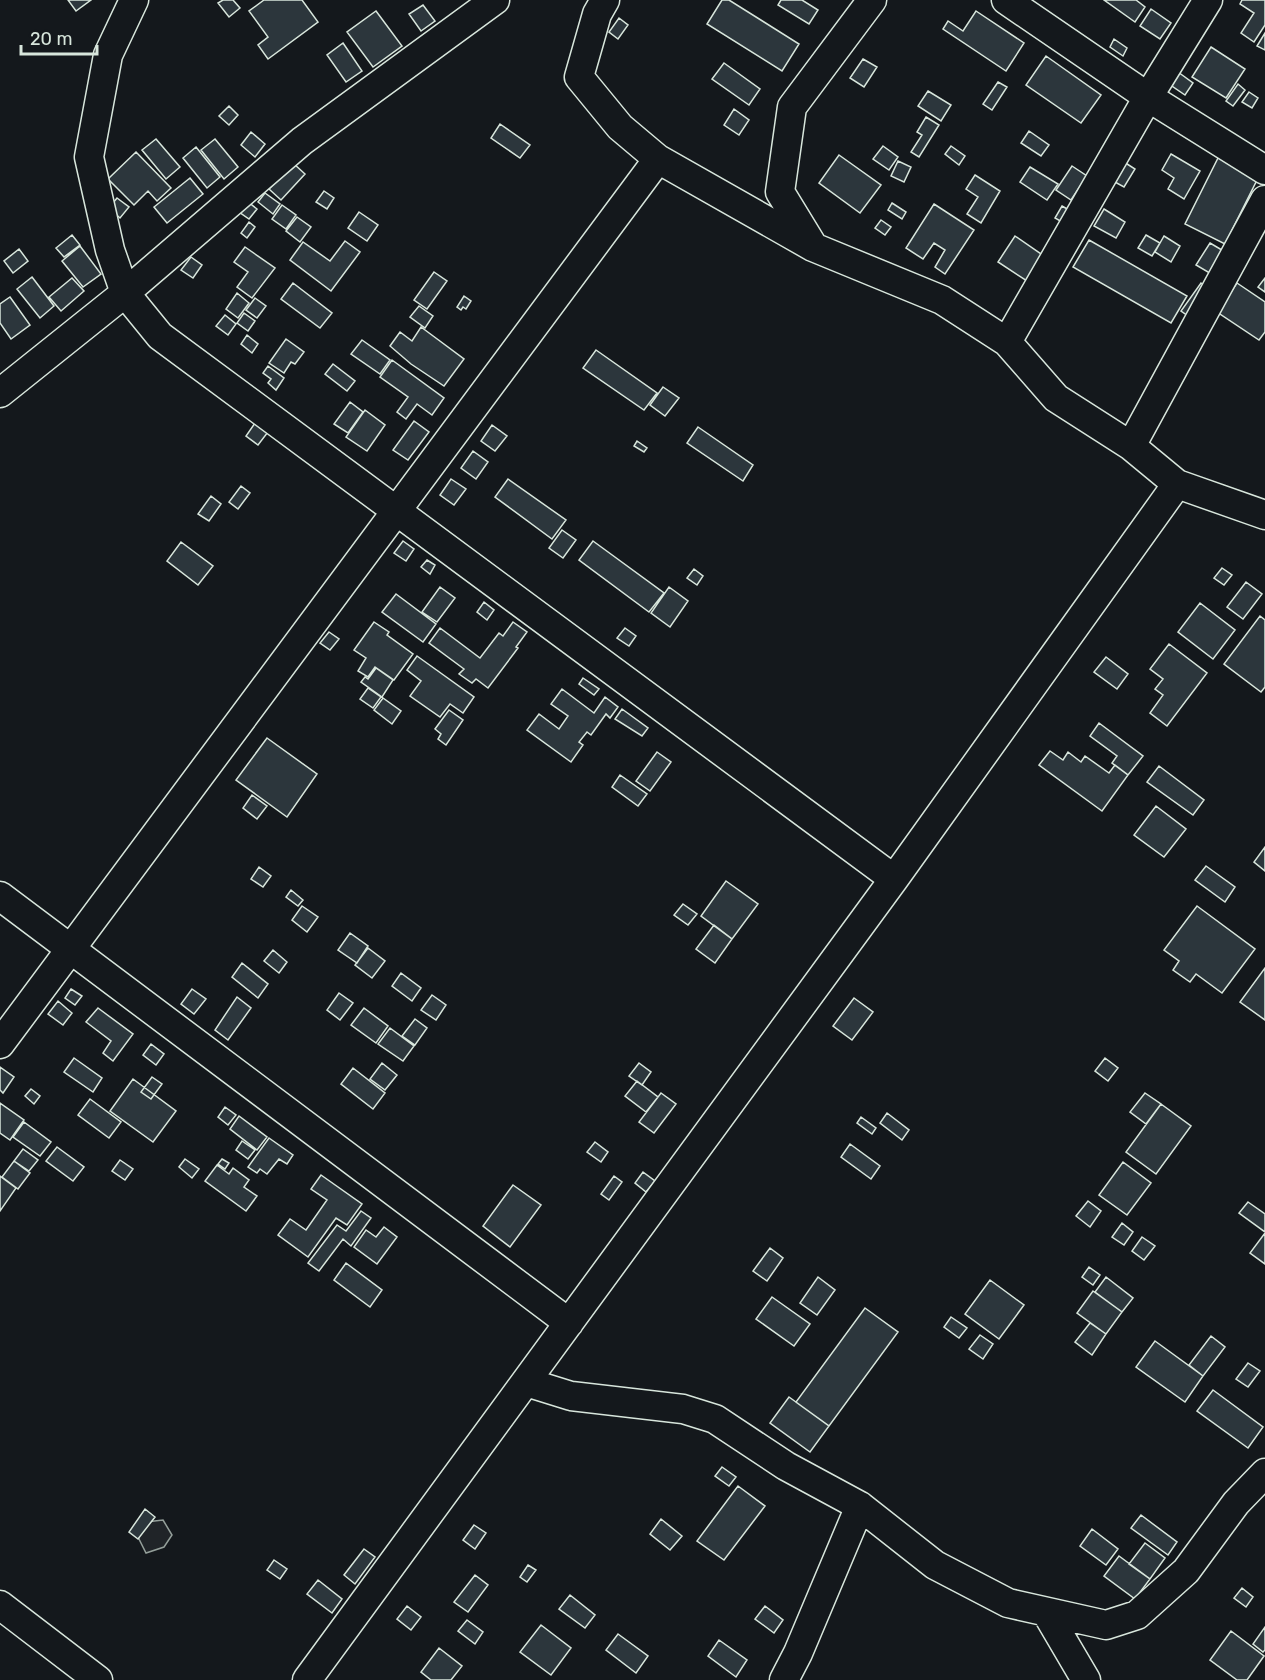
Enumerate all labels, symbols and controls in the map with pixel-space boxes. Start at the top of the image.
scale bar [21,18,98,56]
text: 20 m [30,28,72,50]

